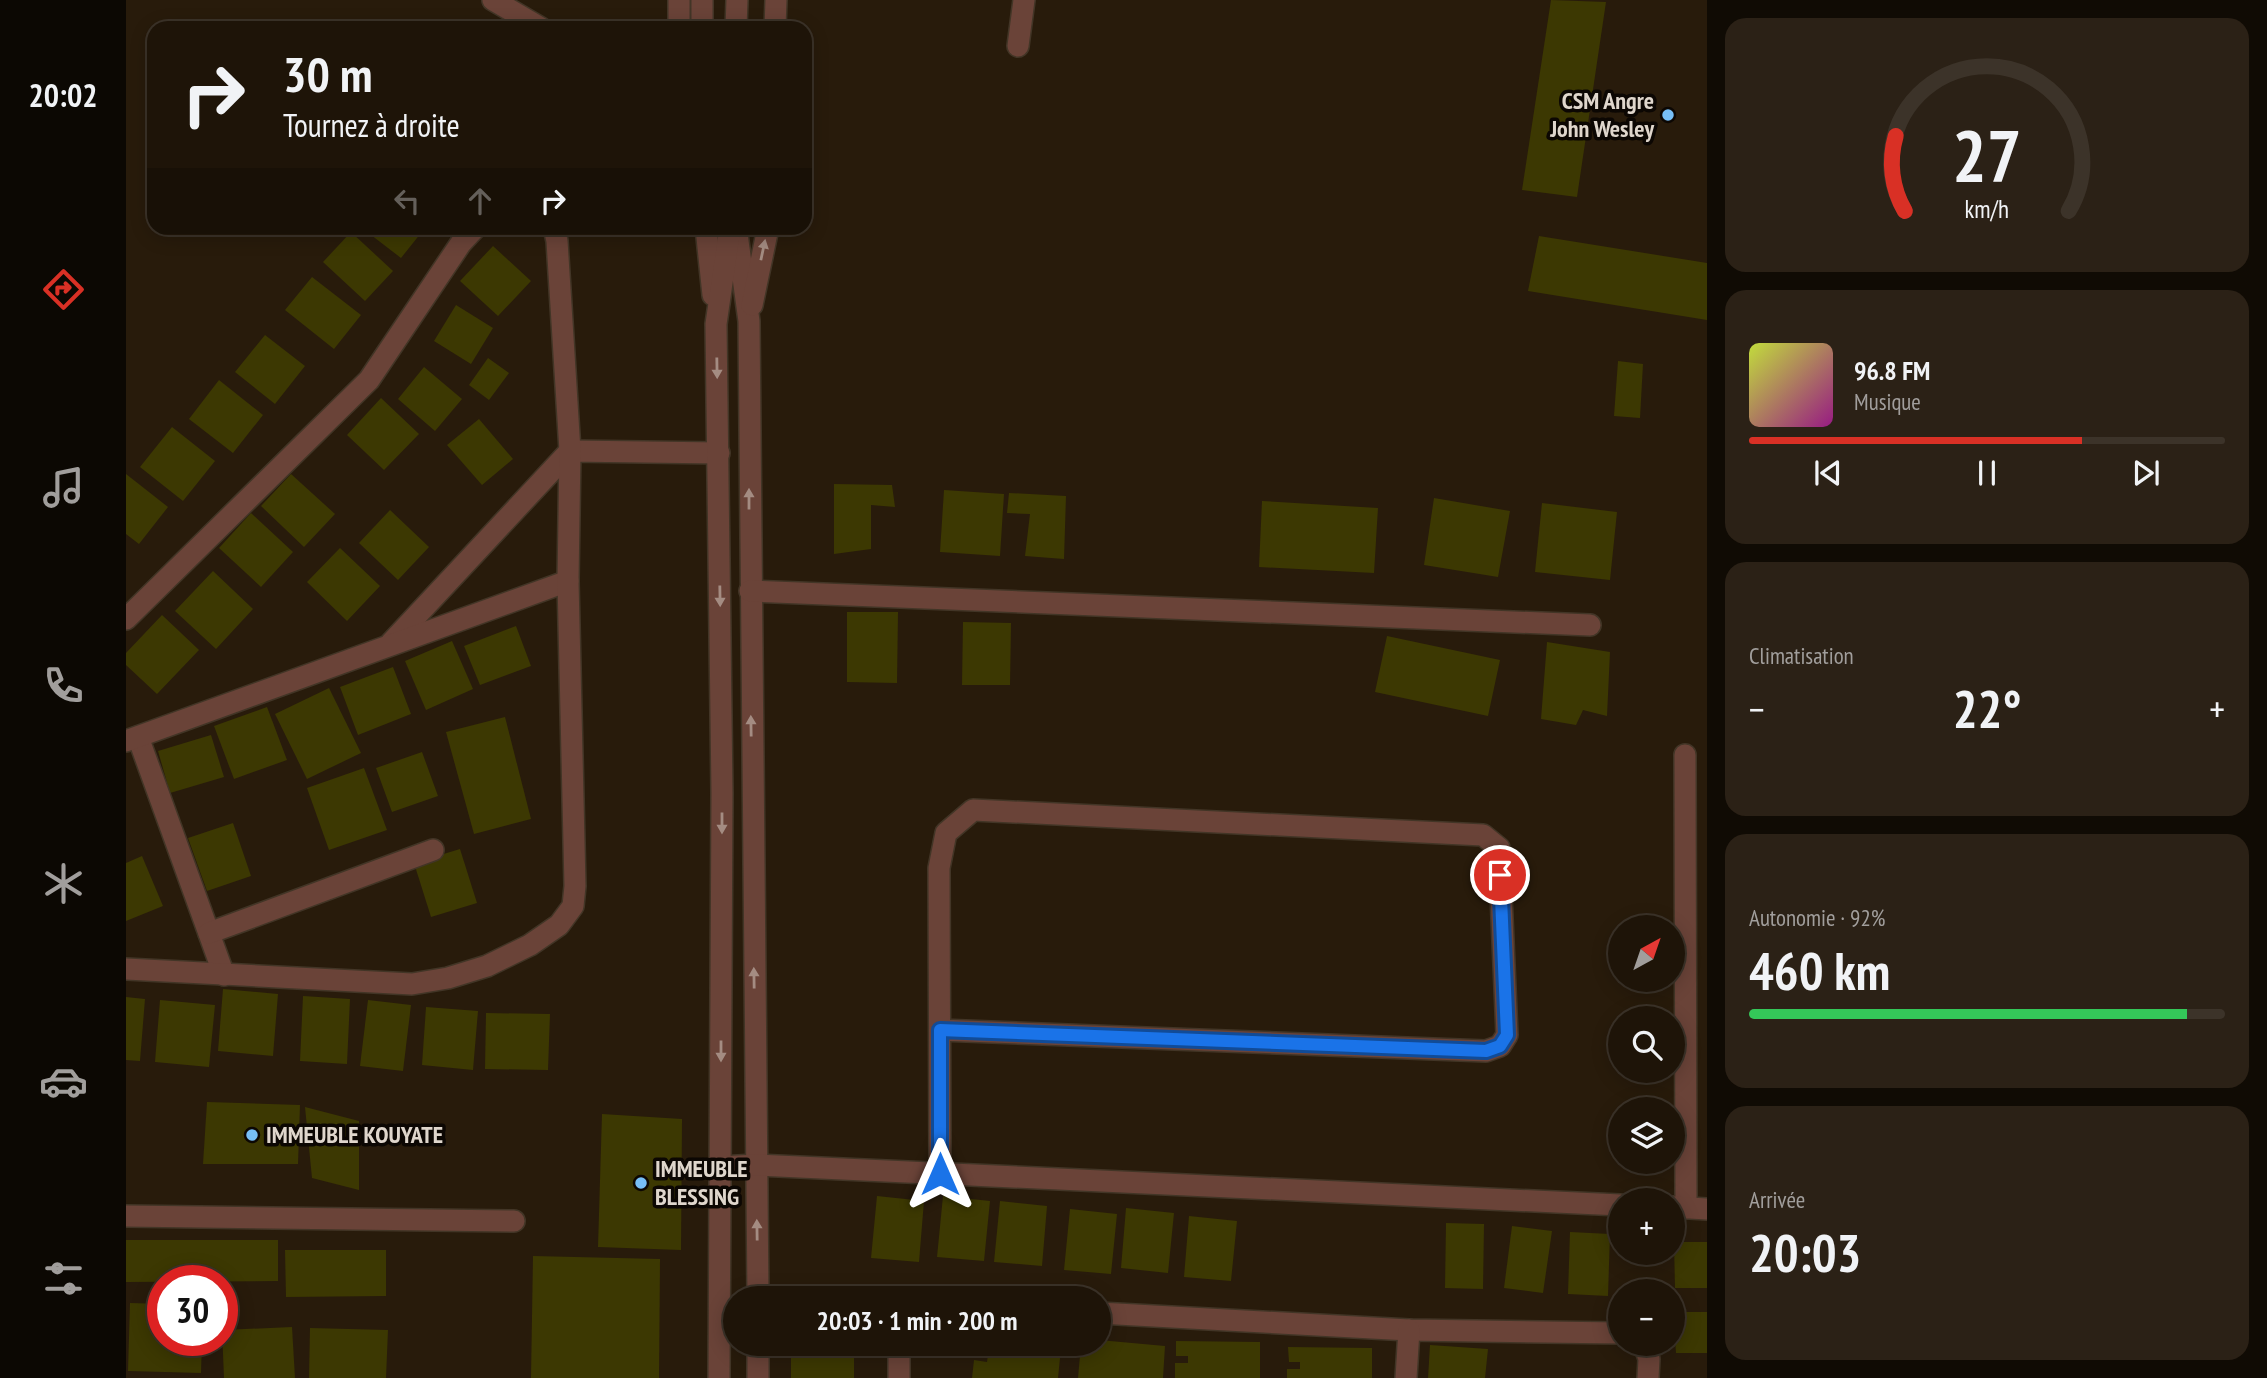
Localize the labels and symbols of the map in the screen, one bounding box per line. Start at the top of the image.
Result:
place label: CSM Angre John Wesley [1549,85,1654,144]
marker: CSM Angre John Wesley [1660,107,1676,123]
one-way arrow [758,239,769,261]
one-way arrow [711,357,723,379]
one-way arrow [743,488,755,510]
one-way arrow [714,585,726,607]
one-way arrow [746,715,757,737]
one-way arrow [716,812,728,834]
pin [1470,845,1530,905]
north arrow [1608,915,1685,992]
one-way arrow [749,967,760,989]
one-way arrow [715,1040,727,1062]
place label: IMMEUBLE KOUYATE [266,1119,443,1150]
marker: IMMEUBLE KOUYATE [244,1127,260,1143]
position arrow [903,1137,977,1211]
place label: IMMEUBLE BLESSING [655,1153,748,1212]
marker: IMMEUBLE BLESSING [633,1175,649,1191]
one-way arrow [751,1219,763,1241]
speed limit sign: 30 [147,1265,238,1356]

